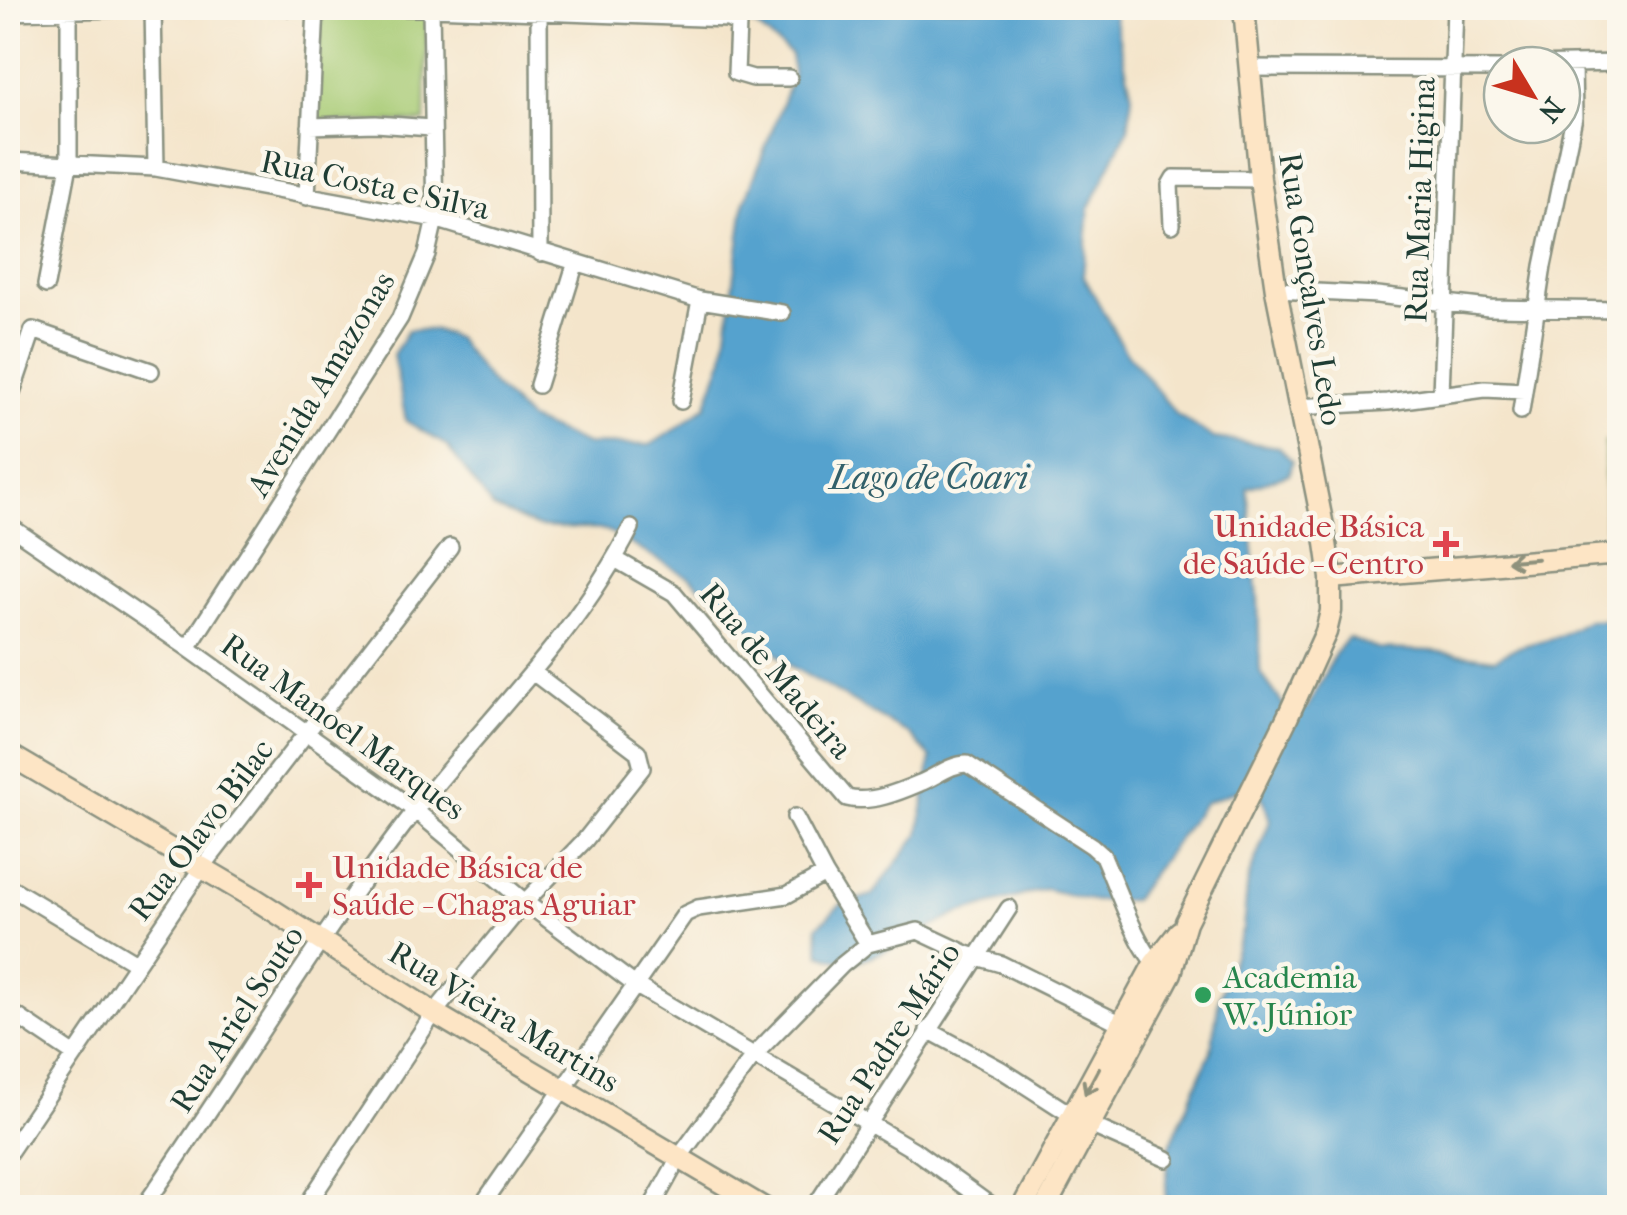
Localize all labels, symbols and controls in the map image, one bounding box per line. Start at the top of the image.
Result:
north arrow [1482,45,1582,145]
street label: Rua Maria Higina [1397,75,1443,324]
text: N [1531,92,1571,129]
street label: Rua Costa e Silva [257,143,494,228]
street label: Rua Gonçalves Ledo [1271,150,1351,428]
street label: Avenida Amazonas [238,265,403,505]
water label: Lago de Coari [827,457,1031,498]
place label: Unidade Básica de Saúde - Centro [1183,508,1425,582]
marker: Unidade Básica de Saúde - Centro [1433,531,1459,557]
one-way arrow [1507,551,1539,570]
street label: Rua de Madeira [692,576,861,767]
street label: Rua Manoel Marques [214,626,472,828]
street label: Rua Olavo Bilac [121,732,281,928]
place label: Unidade Básica de Saúde - Chagas Aguiar [332,849,636,923]
marker: Unidade Básica de Saúde - Chagas Aguiar [296,872,322,898]
street label: Rua Ariel Souto [163,919,311,1119]
street label: Rua Vieira Martins [382,934,626,1100]
street label: Rua Padre Mário [810,935,968,1151]
place label: Academia W. Júnior [1221,959,1358,1033]
marker: Academia W. Júnior [1192,984,1214,1006]
one-way arrow [1081,1065,1101,1095]

